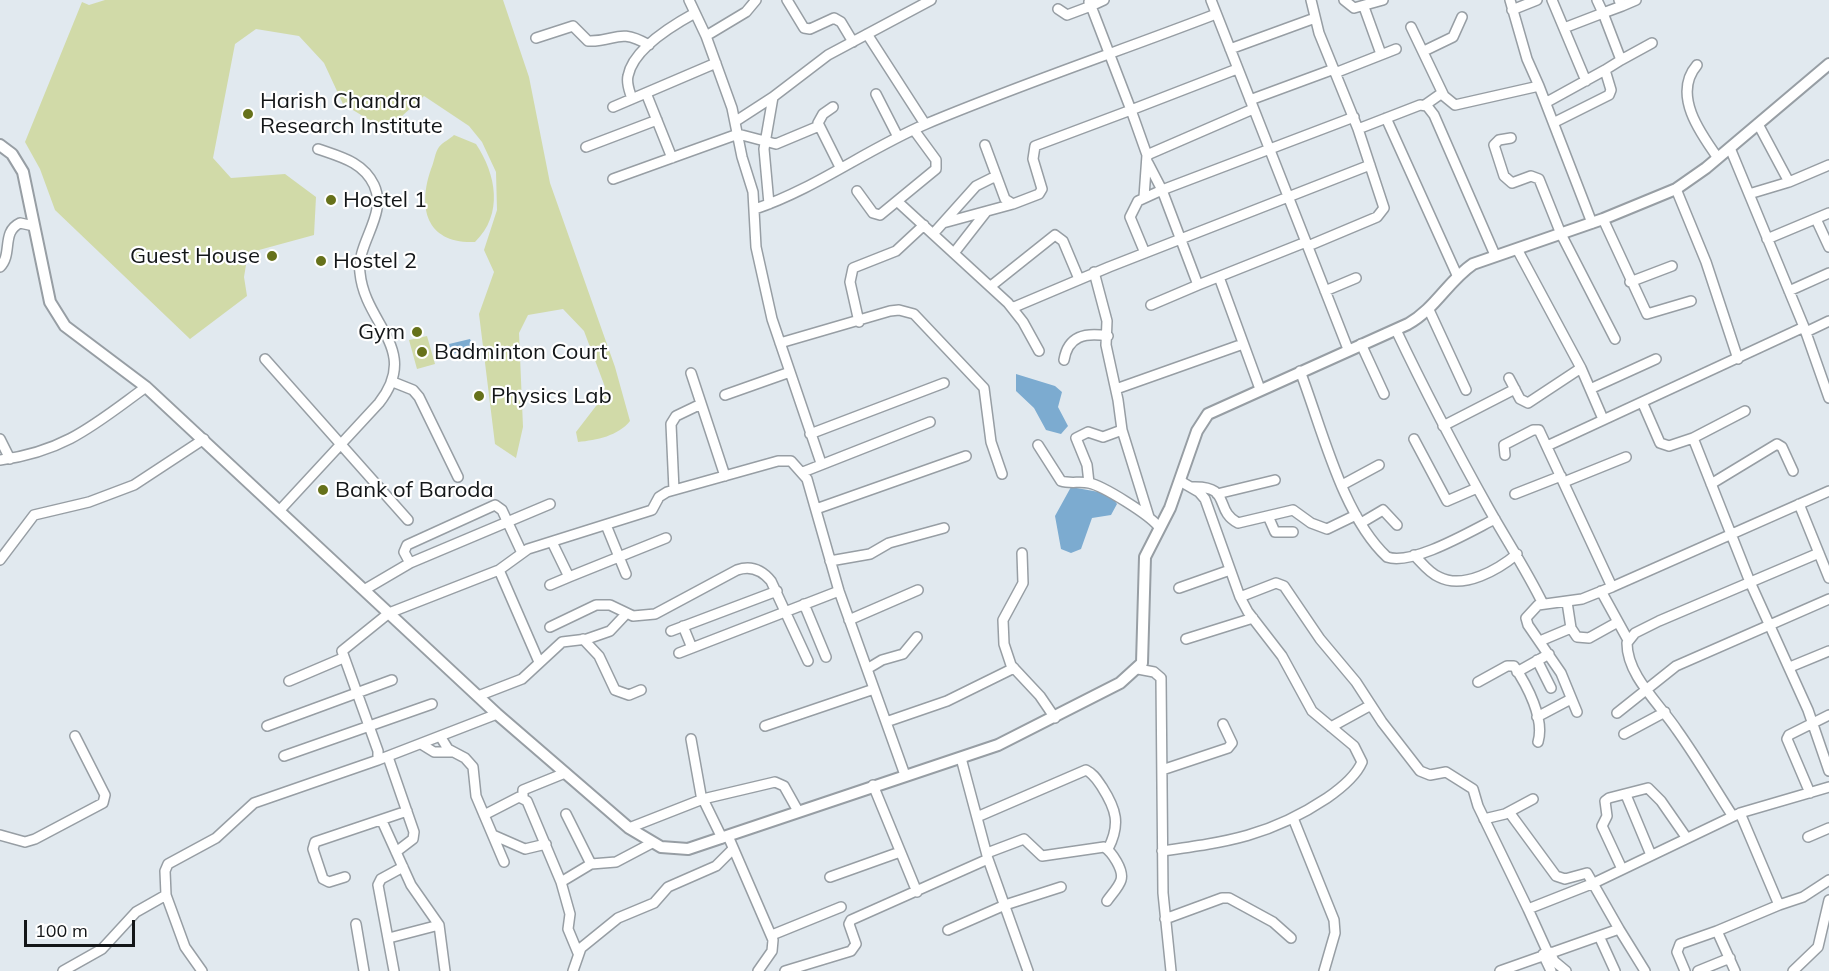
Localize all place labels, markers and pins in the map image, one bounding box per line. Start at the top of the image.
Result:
place label: Harish Chandra Research Institute [260,88,443,140]
marker: Harish Chandra Research Institute [241,107,255,121]
place label: Hostel 1 [343,187,427,213]
marker: Hostel 1 [324,193,338,207]
place label: Guest House [130,243,260,269]
place label: Hostel 2 [333,248,417,274]
marker: Guest House [265,249,279,263]
marker: Hostel 2 [314,254,328,268]
place label: Gym [358,319,405,345]
marker: Gym [410,325,424,339]
place label: Badminton Court [434,339,607,365]
marker: Badminton Court [415,345,429,359]
place label: Physics Lab [491,383,612,409]
marker: Physics Lab [472,389,486,403]
place label: Bank of Baroda [335,477,494,503]
marker: Bank of Baroda [316,483,330,497]

